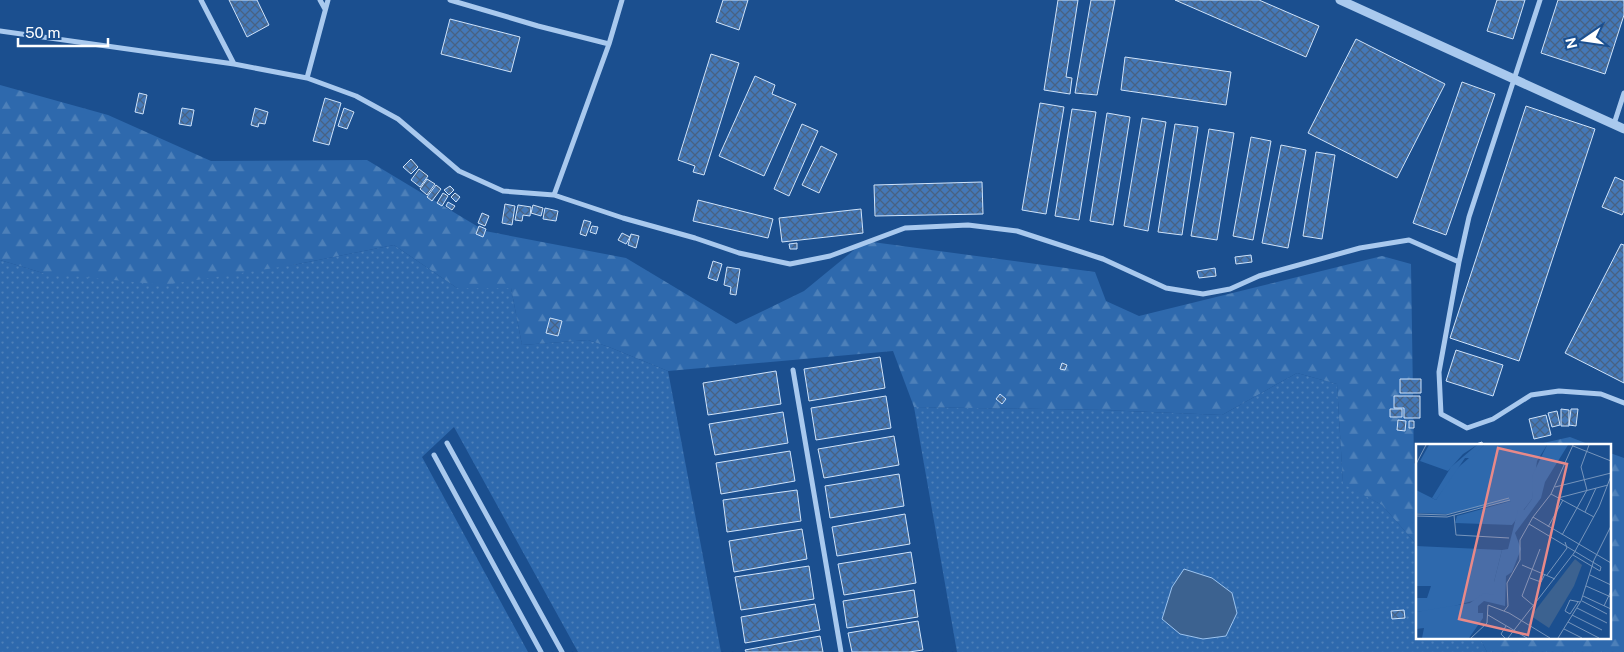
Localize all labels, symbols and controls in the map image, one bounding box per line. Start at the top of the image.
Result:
scale bar [18,15,108,47]
north arrow [1559,15,1609,65]
text: 50 m [25,24,60,41]
text: N [1562,36,1580,50]
inset map [1416,444,1612,640]

